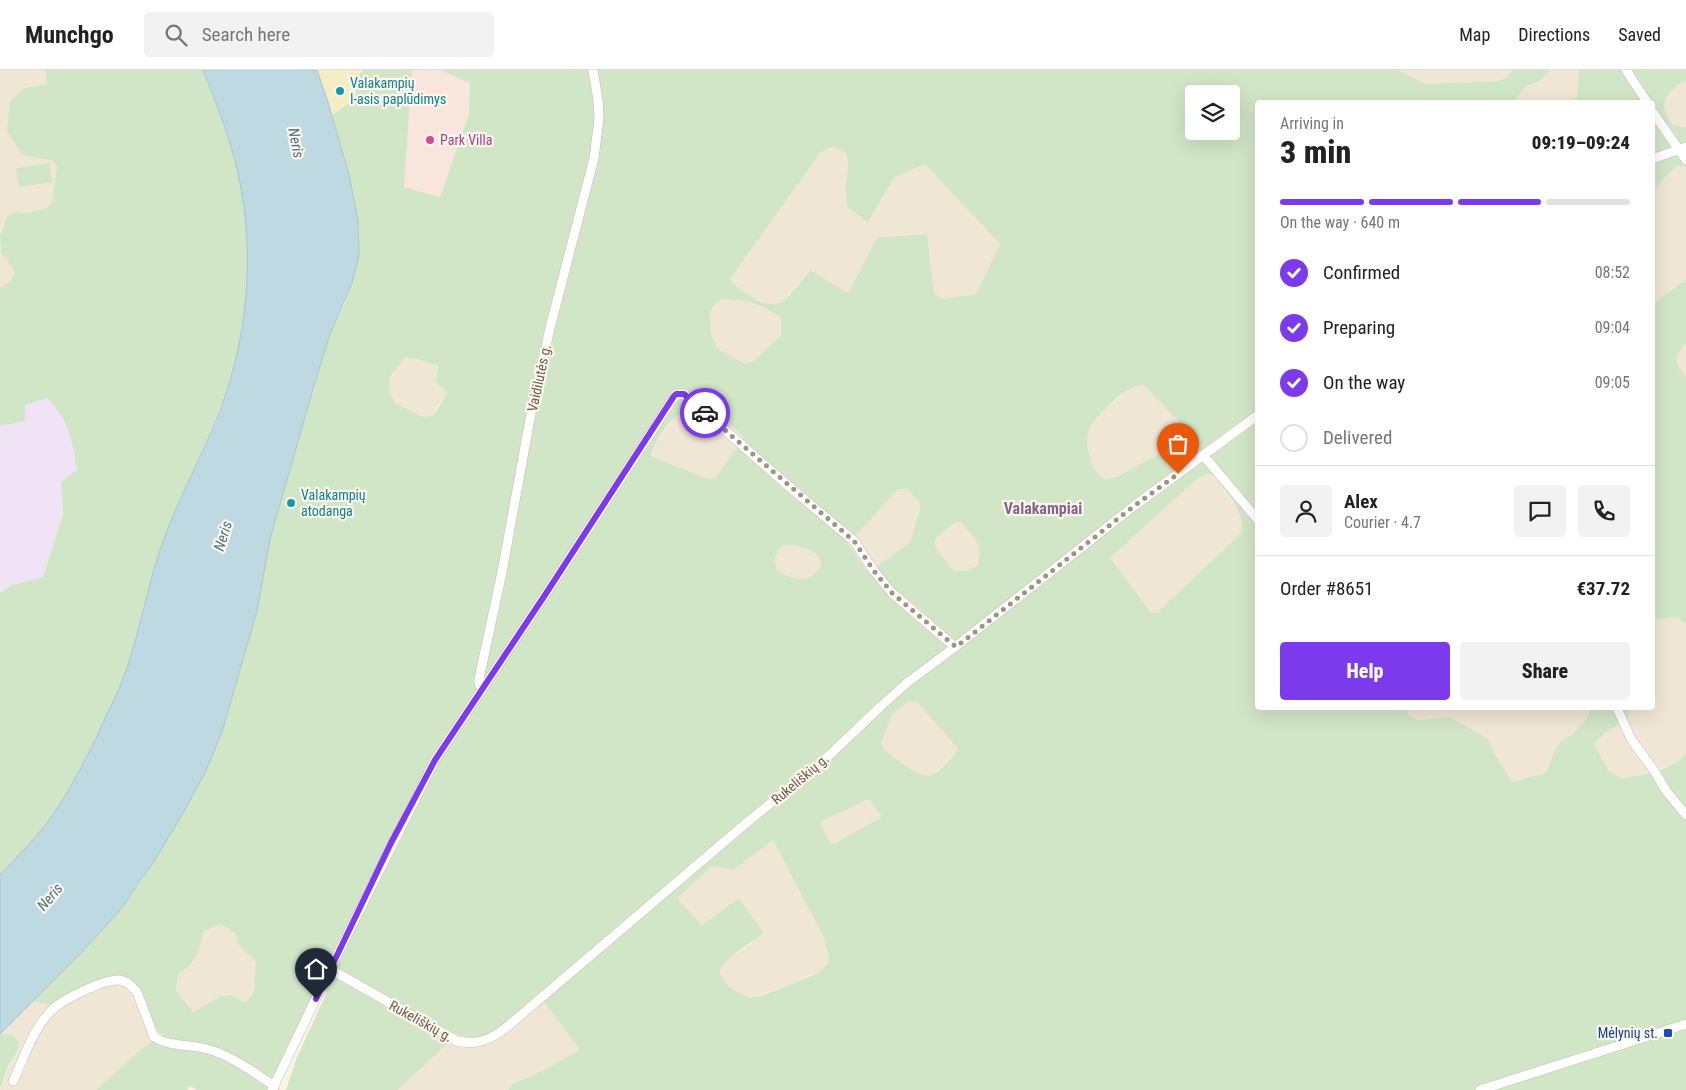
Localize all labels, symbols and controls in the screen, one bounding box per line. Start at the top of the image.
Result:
search box [144,12,494,57]
text: Munchgo [25,21,114,49]
icon: search [162,21,190,49]
text: Search here [202,23,290,46]
text: Map [1459,24,1490,45]
text: Directions [1518,24,1590,45]
text: Saved [1618,24,1661,45]
place label: Valakampių I-asis paplūdimys [350,75,446,107]
marker: Valakampių I-asis paplūdimys [334,85,346,97]
map controls [1185,85,1240,140]
button: layers [1185,85,1240,140]
text: Arriving in [1280,114,1344,133]
water label: Neris [284,126,308,160]
text: 09:19–09:24 [1532,131,1630,154]
place label: Park Villa [440,132,492,148]
text: 3 min [1280,133,1351,171]
marker: Park Villa [424,134,436,146]
text: On the way · 640 m [1280,213,1400,232]
icon: check [1280,259,1308,287]
text: Confirmed [1323,261,1400,284]
text: 08:52 [1595,263,1630,282]
icon: check [1280,314,1308,342]
text: Preparing [1323,316,1395,339]
text: 09:04 [1595,318,1630,337]
street label: Vaidilutės g. [524,343,554,413]
icon: check [1280,369,1308,397]
text: On the way [1323,371,1405,394]
text: 09:05 [1595,373,1630,392]
courier [680,388,730,438]
icon: car [691,399,719,427]
pin [1157,423,1199,474]
text: Delivered [1323,426,1392,449]
icon: bag [1164,430,1192,458]
button: person [1280,485,1332,537]
button: chat [1514,485,1566,537]
button: phone [1578,485,1630,537]
place label: Valakampių atodanga [301,487,366,519]
text: Alex [1344,490,1378,513]
marker: Valakampių atodanga [285,497,297,509]
district label: Valakampiai [1004,499,1082,518]
text: Courier · 4.7 [1344,513,1421,532]
water label: Neris [210,519,236,553]
text: Order #8651 [1280,577,1373,600]
text: €37.72 [1576,577,1630,600]
button: Help [1280,642,1450,700]
button: Share [1460,642,1630,700]
street label: Rukeliškių g. [768,750,832,808]
water label: Neris [33,879,67,914]
pin [295,948,337,999]
icon: home [302,955,330,983]
street label: Rukeliškių g. [387,997,455,1045]
place label: Mėlynių st. [1598,1025,1658,1041]
marker: Mėlynių st. [1662,1027,1674,1039]

